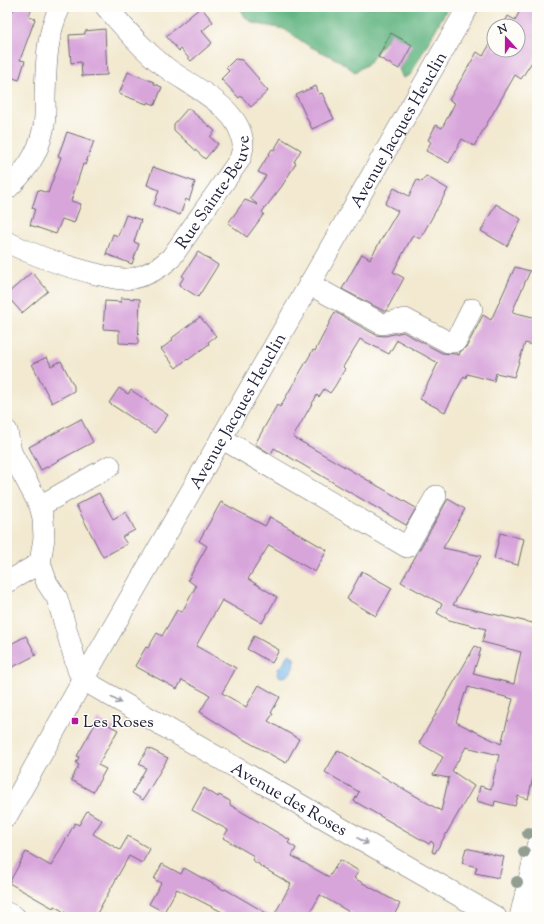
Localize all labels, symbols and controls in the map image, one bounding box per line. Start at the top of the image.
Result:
north arrow [486,18,526,58]
text: N [495,20,510,39]
street label: Avenue Jacques Heuclin [345,48,454,213]
street label: Rue Sainte-Beuve [171,134,257,254]
street label: Avenue Jacques Heuclin [185,329,293,494]
one-way arrow [110,696,122,704]
place label: Les Roses [83,711,154,735]
marker: Les Roses [70,716,80,726]
street label: Avenue des Roses [226,757,351,843]
one-way arrow [357,837,369,845]

